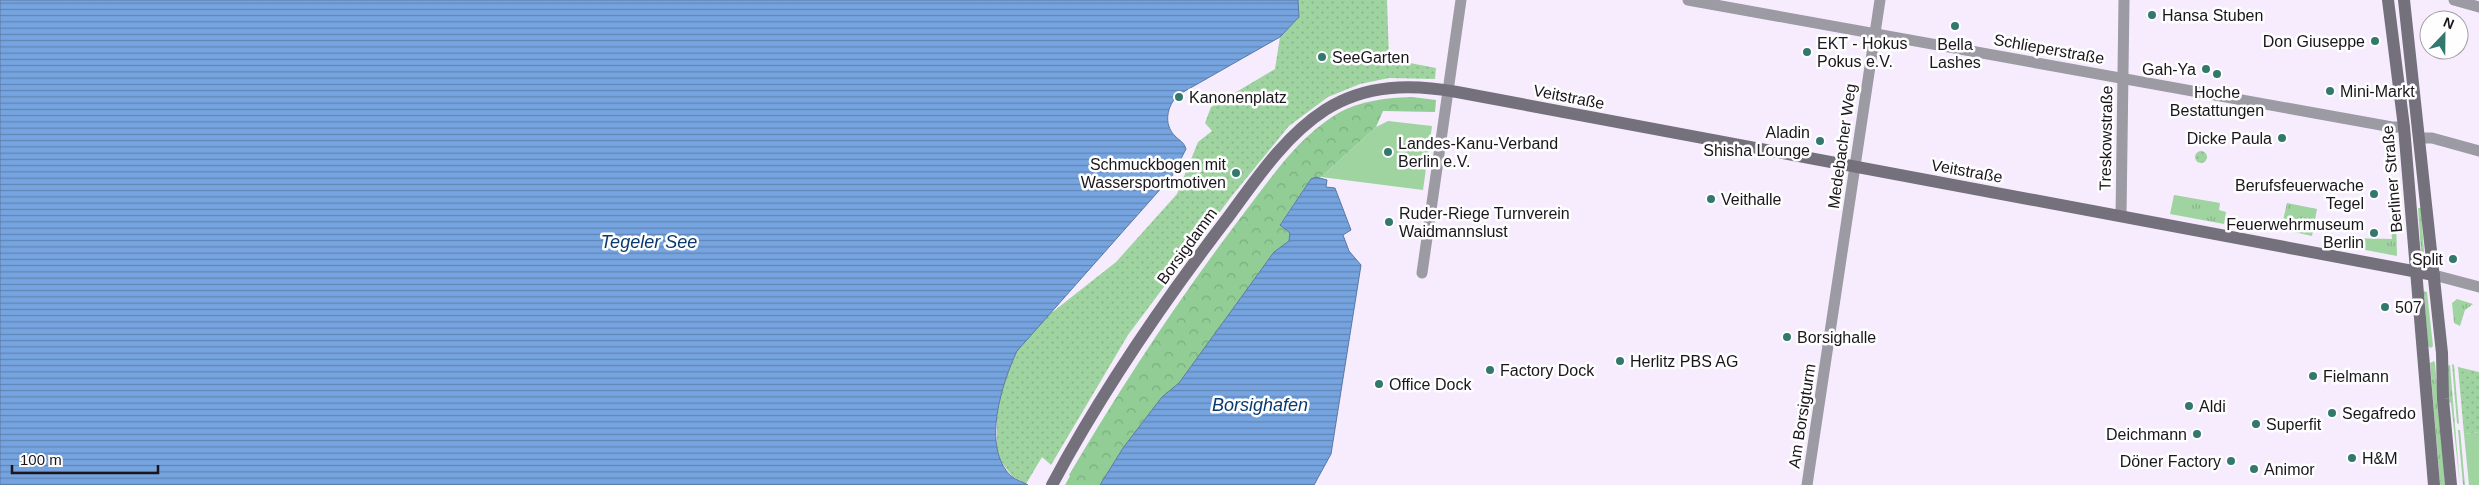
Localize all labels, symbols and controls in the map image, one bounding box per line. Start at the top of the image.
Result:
place label: Hansa Stuben [2162,7,2263,24]
marker: Hansa Stuben [2146,9,2158,21]
north arrow [2419,10,2469,60]
text: N [2441,14,2457,32]
marker: Bella Lashes [1949,20,1961,32]
street label: Schlieperstraße [1992,31,2106,67]
place label: Don Giuseppe [2263,33,2365,50]
place label: EKT - Hokus Pokus e.V. [1817,35,1907,70]
marker: Don Giuseppe [2369,35,2381,47]
place label: Bella Lashes [1929,36,1981,71]
marker: EKT - Hokus Pokus e.V. [1801,46,1813,58]
place label: SeeGarten [1332,49,1409,66]
marker: SeeGarten [1316,51,1328,63]
place label: Gah-Ya [2142,61,2196,78]
marker: Gah-Ya [2200,63,2212,75]
marker: Hoche Bestattungen [2211,68,2223,80]
street label: Veitstraße [1532,82,1606,112]
street label: Medebacher Weg [1825,82,1859,210]
place label: Mini-Markt [2340,83,2415,100]
place label: Hoche Bestattungen [2170,84,2264,119]
street label: Treskowstraße [2097,85,2115,191]
marker: Mini-Markt [2324,85,2336,97]
place label: Kanonenplatz [1189,89,1287,106]
marker: Kanonenplatz [1173,91,1185,103]
place label: Aladin Shisha Lounge [1703,124,1810,159]
street label: Berliner Straße [2379,125,2405,233]
place label: Dicke Paula [2187,130,2272,147]
marker: Dicke Paula [2276,132,2288,144]
place label: Landes-Kanu-Verband Berlin e.V. [1398,135,1558,170]
marker: Aladin Shisha Lounge [1814,135,1826,147]
marker: Landes-Kanu-Verband Berlin e.V. [1382,146,1394,158]
place label: Schmuckbogen mit Wassersportmotiven [1081,156,1227,191]
street label: Veitstraße [1930,156,2004,186]
marker: Schmuckbogen mit Wassersportmotiven [1230,167,1242,179]
place label: Berufsfeuerwache Tegel [2235,177,2364,212]
marker: Berufsfeuerwache Tegel [2368,188,2380,200]
place label: Veithalle [1721,191,1782,208]
marker: Veithalle [1705,193,1717,205]
street label: Borsigdamm [1154,205,1220,287]
place label: Ruder-Riege Turnverein Waidmannslust [1399,205,1570,240]
marker: Ruder-Riege Turnverein Waidmannslust [1383,216,1395,228]
place label: Feuerwehrmuseum Berlin [2226,216,2364,251]
marker: Feuerwehrmuseum Berlin [2368,227,2380,239]
water label: Tegeler See [601,232,697,252]
place label: Split [2412,251,2444,268]
marker: Split [2447,253,2459,265]
place label: 507 [2395,299,2422,316]
marker: 507 [2379,301,2391,313]
place label: Borsighalle [1797,329,1876,346]
marker: Borsighalle [1781,331,1793,343]
place label: Herlitz PBS AG [1630,353,1738,370]
marker: Herlitz PBS AG [1614,355,1626,367]
place label: Factory Dock [1500,362,1595,379]
street label: Am Borsigturm [1785,362,1819,470]
marker: Factory Dock [1484,364,1496,376]
place label: Fielmann [2323,368,2389,385]
marker: Fielmann [2307,370,2319,382]
place label: Office Dock [1389,376,1472,393]
marker: Office Dock [1373,378,1385,390]
water label: Borsighafen [1212,395,1308,415]
place label: Aldi [2199,398,2226,415]
marker: Aldi [2183,400,2195,412]
place label: Segafredo [2342,405,2416,422]
marker: Segafredo [2326,407,2338,419]
place label: Superfit [2266,416,2322,433]
marker: Superfit [2250,418,2262,430]
place label: Deichmann [2106,426,2187,443]
marker: Deichmann [2191,428,2203,440]
scale bar [12,442,159,474]
place label: H&M [2362,450,2398,467]
text: 100 m [20,451,62,468]
marker: H&M [2346,452,2358,464]
place label: Döner Factory [2120,453,2221,470]
marker: Döner Factory [2225,455,2237,467]
place label: Animor [2264,461,2315,478]
marker: Animor [2248,463,2260,475]

